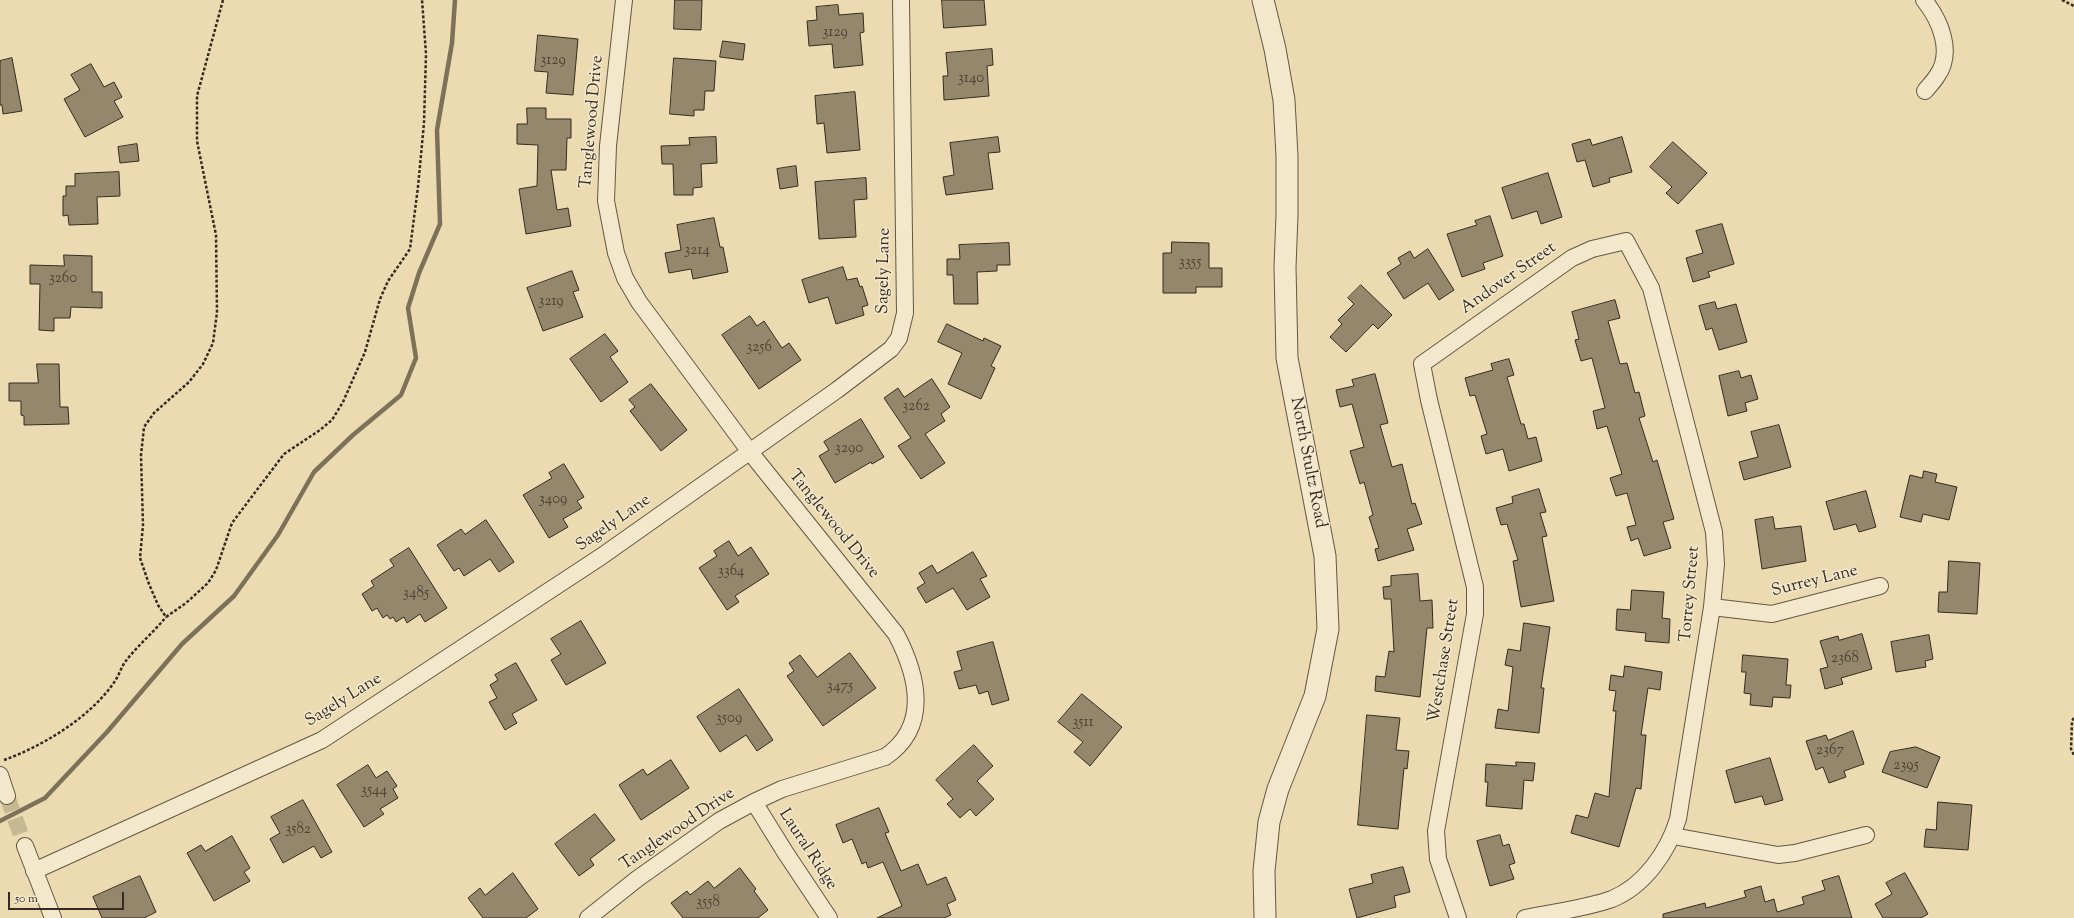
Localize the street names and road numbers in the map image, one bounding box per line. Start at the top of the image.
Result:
street label: Tanglewood Drive [577,55,609,189]
street label: Sagely Lane [874,228,896,314]
street label: Andover Street [1457,238,1561,320]
street label: North Stultz Road [1284,396,1330,530]
street label: Tanglewood Drive [783,467,883,583]
street label: Sagely Lane [573,491,655,557]
street label: Torrey Street [1677,545,1705,643]
street label: Surrey Lane [1770,561,1860,603]
street label: Westchase Street [1425,598,1465,724]
street label: Sagely Lane [302,669,386,733]
street label: Tanglewood Drive [617,784,739,876]
street label: Laural Ridge [773,806,841,894]

